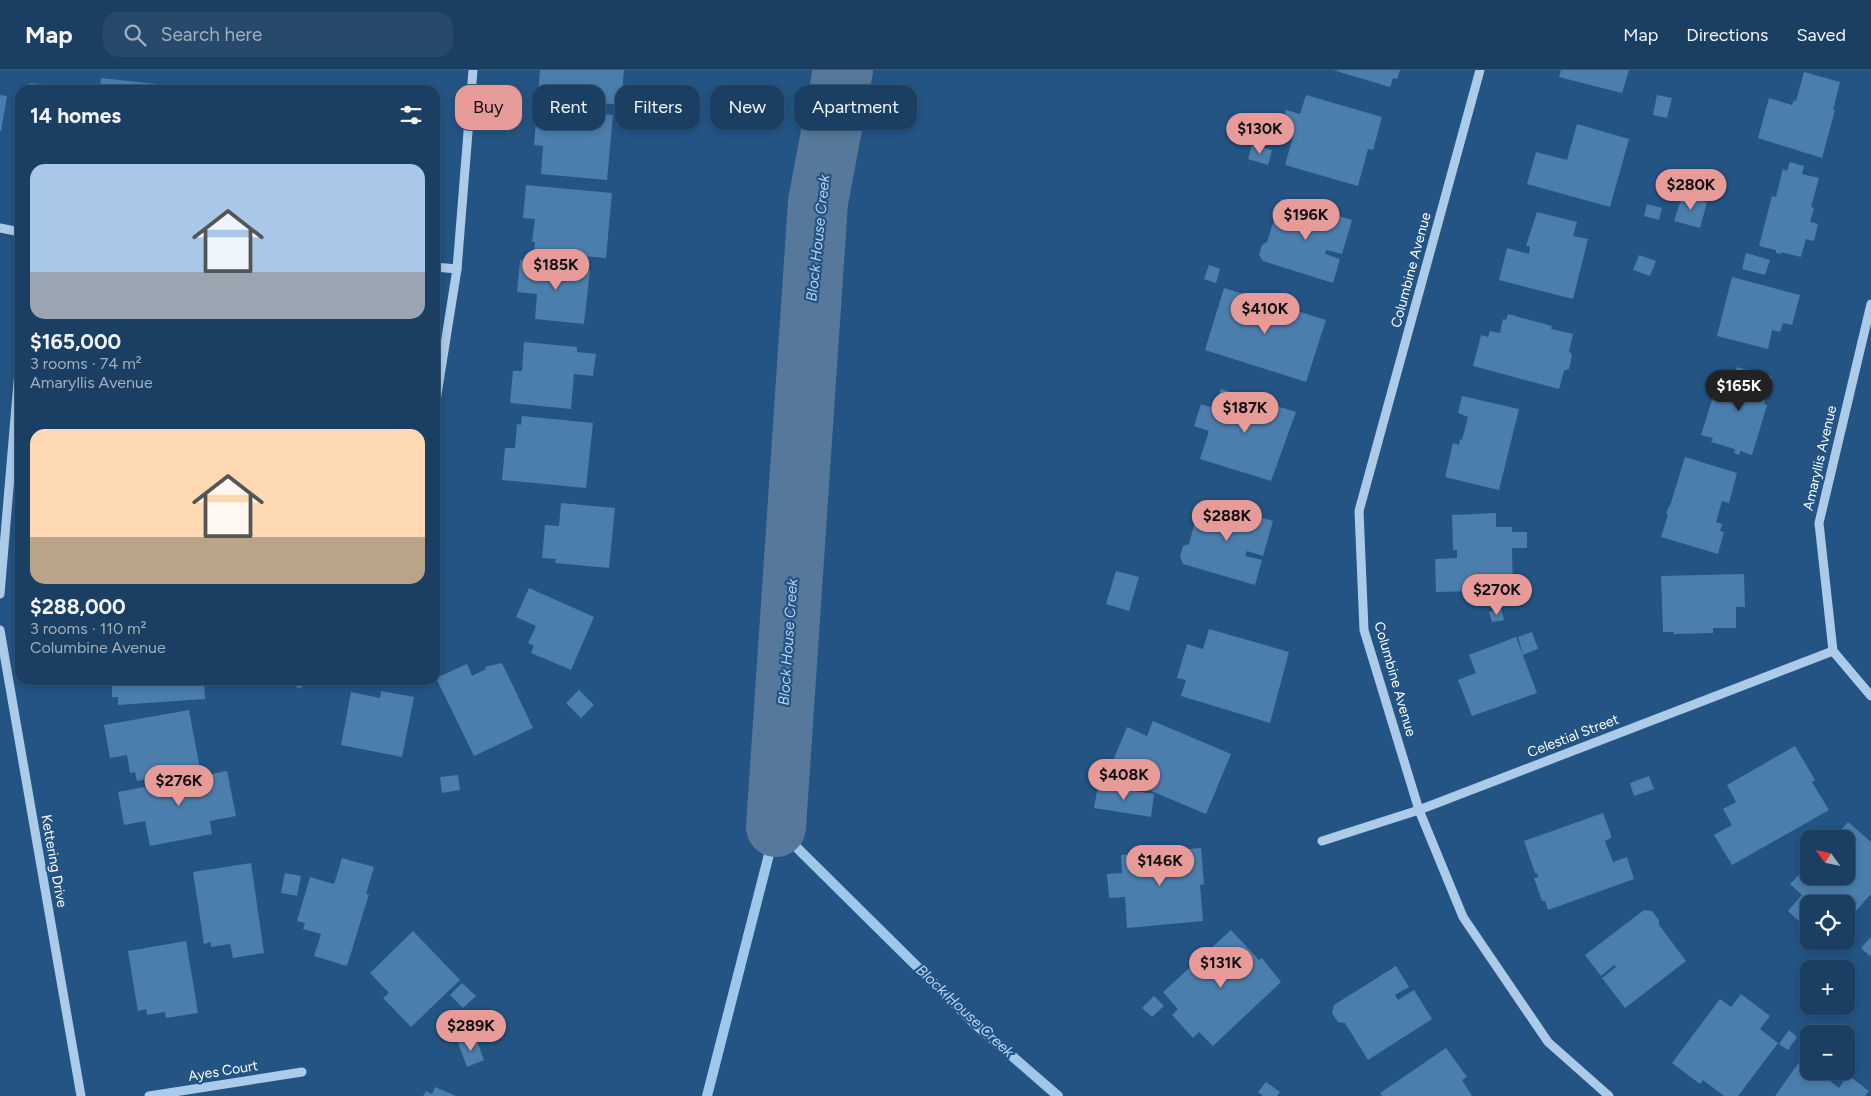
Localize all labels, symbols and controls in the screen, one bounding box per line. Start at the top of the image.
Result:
search box [103,12,453,57]
text: Map [25,20,73,49]
icon: search [121,21,149,49]
text: Search here [161,23,262,46]
text: Map [1623,24,1658,46]
text: Directions [1686,24,1768,46]
text: Saved [1796,24,1846,46]
chip: Buy [455,85,522,130]
chip: Rent [532,85,605,130]
chip: Filters [615,85,700,130]
chip: New [710,85,784,130]
chip: Apartment [794,85,917,130]
icon: filters [397,101,425,129]
text: 14 homes [30,103,121,128]
pin: $130K [1225,112,1295,155]
text: $130K [1237,119,1283,138]
pin: $280K [1656,168,1726,211]
water label: Block House Creek [802,173,834,302]
text: $280K [1667,175,1715,194]
icon: home [183,196,273,286]
pin: $196K [1271,198,1341,241]
text: $196K [1284,205,1328,224]
street label: Columbine Avenue [1387,210,1435,330]
pin: $185K [521,248,591,291]
text: $185K [533,255,579,274]
pin: $410K [1230,292,1300,335]
text: $410K [1242,299,1288,318]
text: $165,000 [30,329,121,354]
text: 3 rooms · 74 m² [30,354,142,373]
pin: $165K [1704,370,1774,412]
text: Amaryllis Avenue [30,373,153,392]
text: $165K [1717,376,1761,395]
pin: $187K [1210,392,1280,434]
text: $187K [1223,398,1267,417]
street label: Amaryllis Avenue [1800,403,1840,512]
icon: home [183,461,273,551]
pin: $288K [1192,500,1262,542]
text: $288K [1203,506,1251,525]
pin: $270K [1462,574,1532,616]
water label: Block House Creek [775,577,801,706]
text: $270K [1473,580,1521,599]
text: $288,000 [30,594,126,619]
text: 3 rooms · 110 m² [30,619,146,638]
street label: Columbine Avenue [1370,620,1420,739]
text: Columbine Avenue [30,638,166,657]
street label: Celestial Street [1525,711,1621,761]
pin: $408K [1089,758,1159,801]
pin: $276K [144,764,214,807]
text: $408K [1099,765,1149,784]
text: $276K [156,771,202,790]
street label: Kettering Drive [37,813,71,909]
north arrow [1800,830,1855,885]
map controls [1800,830,1855,1080]
pin: $146K [1125,844,1195,887]
text: $146K [1137,851,1183,870]
button: locate [1800,895,1855,950]
pin: $131K [1186,946,1256,989]
text: $131K [1200,953,1242,972]
button: + [1800,960,1855,1015]
water label: Block House Creek [912,961,1018,1061]
pin: $289K [436,1010,506,1052]
text: $289K [447,1016,495,1035]
button: − [1800,1025,1855,1080]
street label: Ayes Court [187,1057,259,1085]

